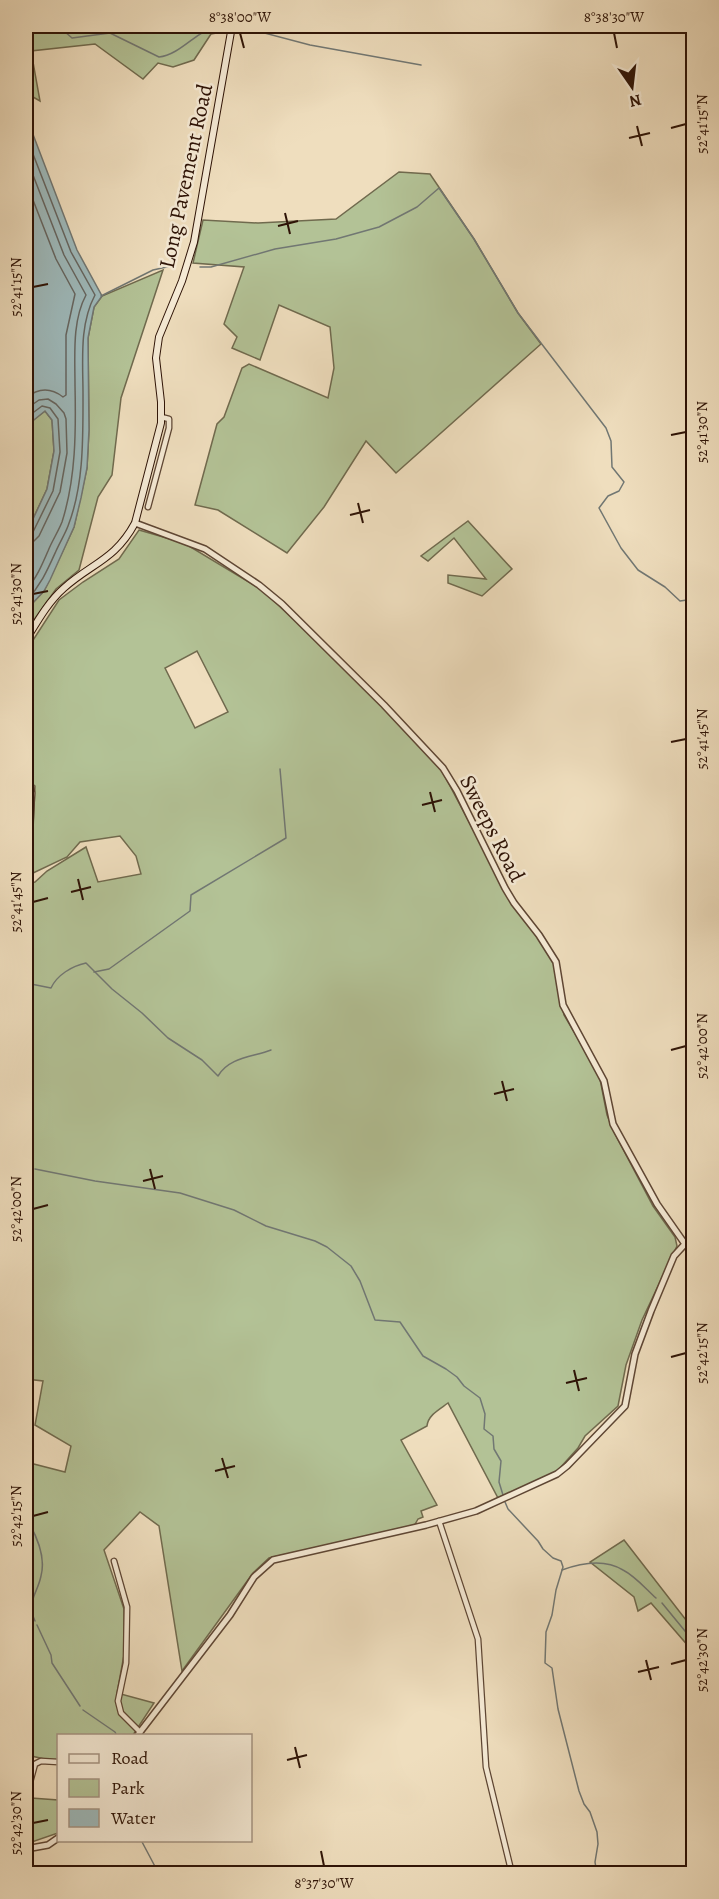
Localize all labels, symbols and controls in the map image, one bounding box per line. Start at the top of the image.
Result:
text: 8°38'00"W [209,7,271,27]
text: 8°38'30"W [584,7,644,27]
north arrow [602,57,662,117]
street label: Long Pavement Road [152,81,220,271]
text: N [627,89,644,113]
text: 52°41'15"N [692,94,712,154]
text: 52°41'15"N [6,257,26,317]
text: 52°41'30"N [692,401,712,463]
text: 52°41'30"N [6,563,26,625]
text: 52°41'45"N [692,708,712,770]
street label: Sweeps Road [452,770,532,887]
text: 52°41'45"N [6,871,26,933]
text: 52°42'00"N [692,1013,712,1079]
text: 52°42'00"N [6,1176,26,1242]
text: 52°42'15"N [692,1322,712,1384]
text: 52°42'15"N [6,1485,26,1547]
text: 52°42'30"N [692,1628,712,1692]
legend [57,1734,252,1842]
text: Road [111,1746,149,1770]
text: Park [111,1776,145,1800]
text: 52°42'30"N [6,1791,26,1855]
text: Water [110,1806,156,1830]
text: 8°37'30"W [294,1873,354,1893]

